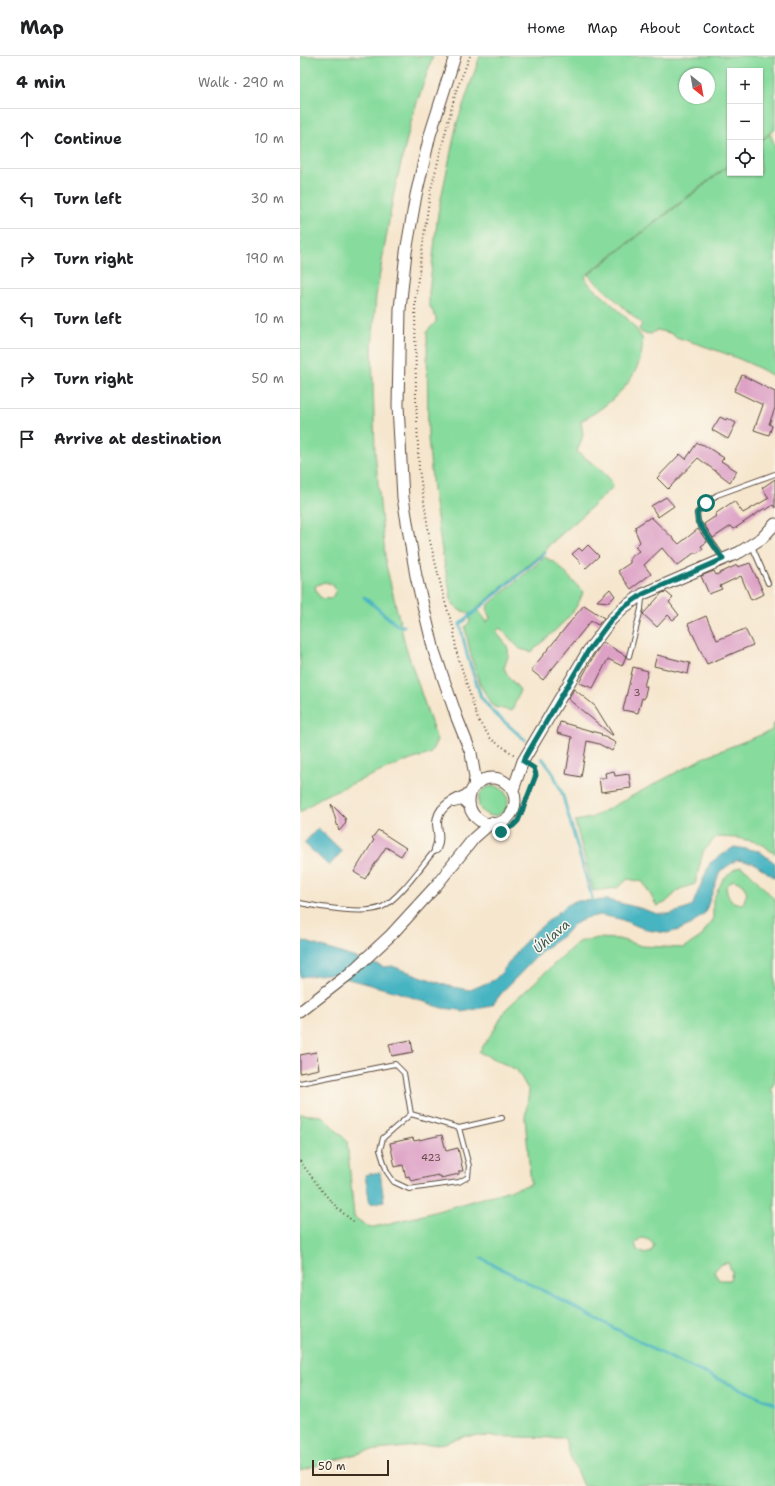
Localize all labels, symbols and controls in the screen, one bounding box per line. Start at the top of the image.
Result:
text: Map [20,15,64,40]
text: Home [527,19,566,37]
text: Map [588,19,618,37]
text: About [640,19,681,37]
text: Contact [703,19,755,37]
north arrow [679,68,715,104]
map controls [727,68,763,176]
button: + [727,68,763,104]
text: 4 min [16,71,66,93]
text: Walk · 290 m [198,74,284,91]
button: − [727,104,763,140]
icon: ahead [16,128,38,150]
text: Continue [54,129,122,149]
text: 10 m [254,130,284,147]
button: locate [727,140,763,176]
icon: left [16,188,38,210]
text: Turn left [54,189,122,209]
text: 30 m [250,190,284,207]
icon: right [16,248,38,270]
text: Turn right [54,249,134,269]
text: 190 m [245,250,284,267]
icon: left [16,308,38,330]
text: Turn left [54,309,122,329]
text: 10 m [254,310,284,327]
icon: right [16,368,38,390]
text: Turn right [54,369,134,389]
text: 50 m [251,370,284,387]
icon: arrive [16,428,38,450]
text: Arrive at destination [54,429,222,449]
route start [697,494,715,512]
house number: 3 [634,686,641,699]
route end [492,823,510,841]
water label: Úhlava [529,915,573,957]
house number: 423 [421,1151,441,1164]
scale bar [312,1458,389,1477]
text: 50 m [318,1459,346,1474]

